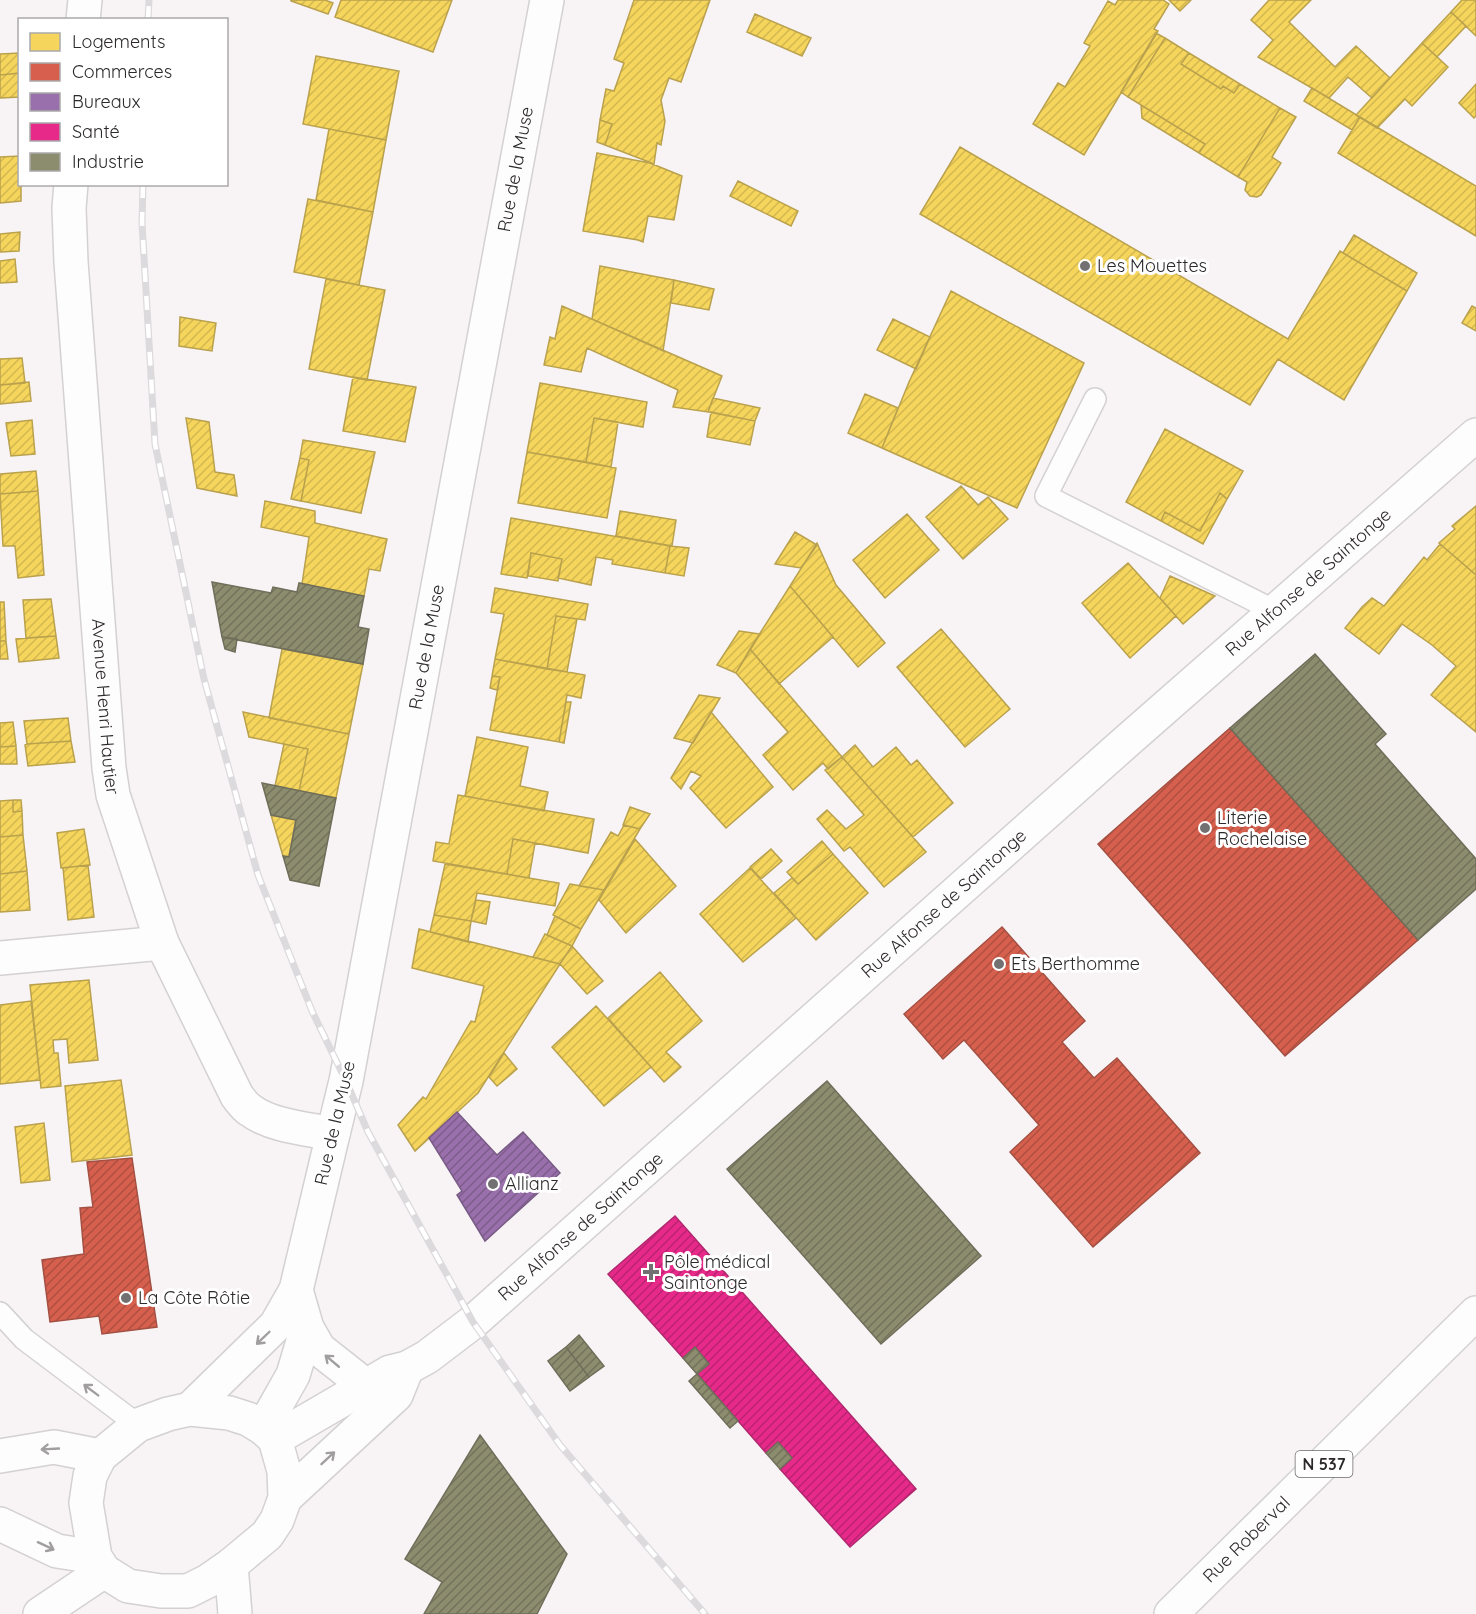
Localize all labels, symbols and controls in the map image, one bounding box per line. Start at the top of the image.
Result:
legend [18,18,228,186]
text: Logements [72,30,165,53]
text: Commerces [72,60,172,83]
text: Bureaux [72,90,141,113]
street label: Rue de la Muse [492,105,538,234]
text: Santé [72,120,120,143]
text: Industrie [72,150,144,173]
place label: Les Mouettes [1097,254,1207,277]
marker: Les Mouettes [1078,259,1092,273]
street label: Rue Alfonse de Saintonge [1220,503,1396,661]
street label: Rue de la Muse [403,582,449,711]
street label: Avenue Henri Hautier [87,618,125,796]
place label: Literie Rochelaise [1217,806,1307,850]
marker: Literie Rochelaise [1198,821,1212,835]
street label: Rue Alfonse de Saintonge [856,824,1031,983]
place label: Ets Berthomme [1011,952,1140,975]
marker: Ets Berthomme [992,957,1006,971]
street label: Rue de la Muse [309,1058,360,1187]
street label: Rue Alfonse de Saintonge [493,1147,668,1306]
place label: Allianz [505,1172,559,1195]
marker: Allianz [486,1177,500,1191]
place label: Pôle médical Saintonge [664,1250,770,1294]
marker: Pôle médical Saintonge [642,1263,660,1281]
place label: La Côte Rôtie [138,1286,250,1309]
marker: La Côte Rôtie [119,1291,133,1305]
one-way arrow [255,1331,270,1345]
one-way arrow [324,1354,340,1367]
one-way arrow [83,1384,99,1397]
one-way arrow [41,1443,61,1454]
one-way arrow [320,1451,335,1465]
road number: N 537 [1296,1451,1352,1477]
street label: Rue Roberval [1198,1491,1295,1587]
one-way arrow [36,1540,54,1552]

